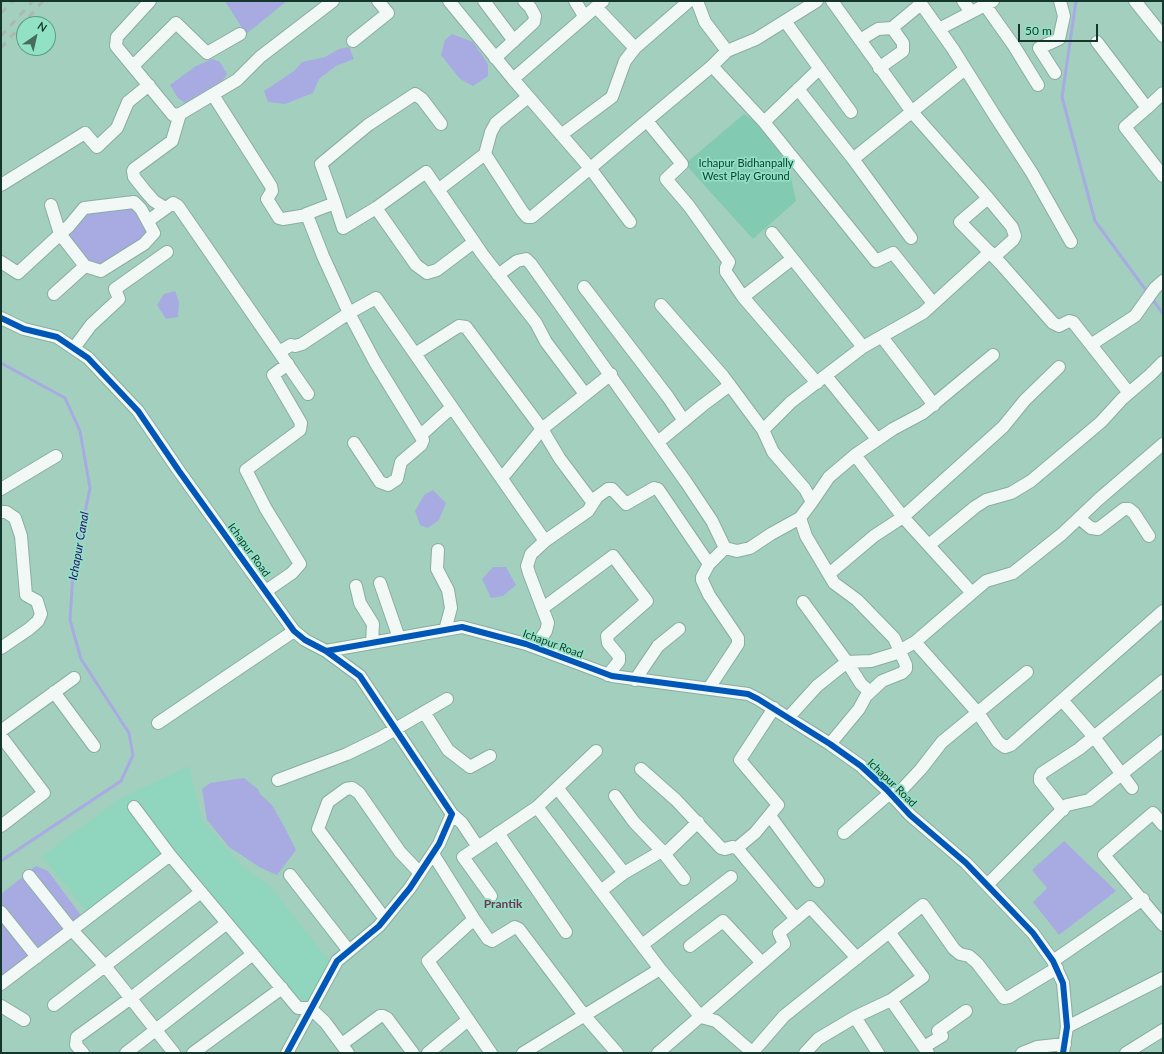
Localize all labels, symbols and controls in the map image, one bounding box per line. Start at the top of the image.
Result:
north arrow [16,16,56,56]
scale bar [1020,16,1100,42]
text: N [35,19,50,34]
text: 50 m [1025,23,1052,38]
park label: Ichapur Bidhanpally West Play Ground [699,156,793,182]
water label: Ichapur Canal [66,511,92,581]
street label: Ichapur Road [225,521,273,579]
street label: Ichapur Road [521,627,585,661]
street label: Ichapur Road [865,756,919,810]
district label: Prantik [484,897,522,911]

